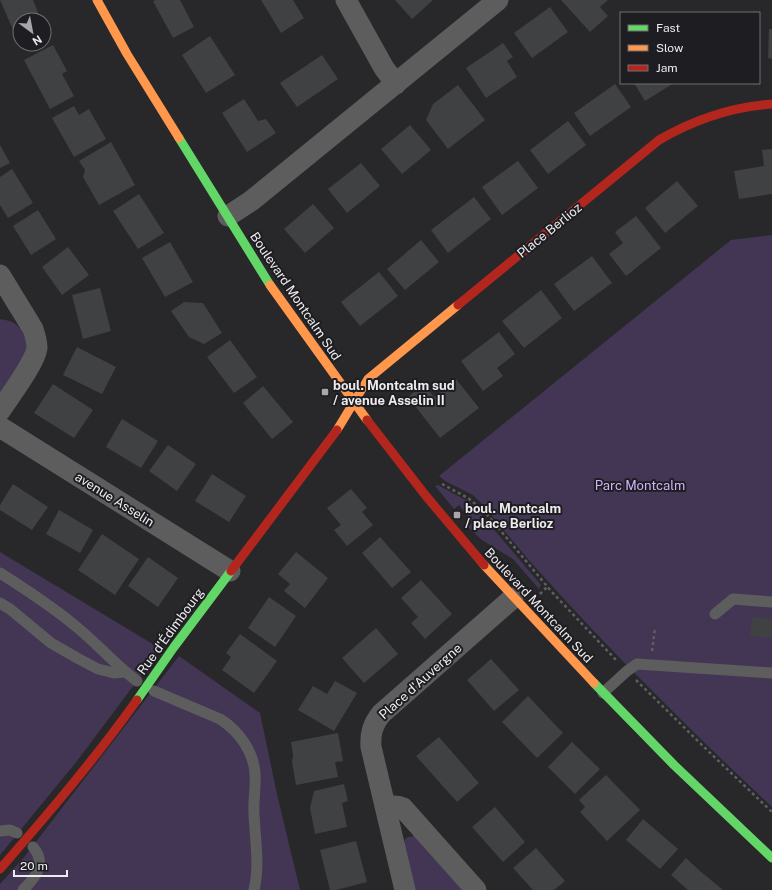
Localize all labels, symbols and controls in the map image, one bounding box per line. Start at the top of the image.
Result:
north arrow [12,12,52,52]
legend [620,12,760,84]
text: Fast [656,21,681,35]
text: N [30,33,44,48]
text: Slow [656,41,684,55]
text: Jam [656,61,678,75]
street label: Place Berlioz [514,200,585,261]
street label: Boulevard Montcalm Sud [247,229,344,363]
place label: boul. Montcalm sud / avenue Asselin II [333,378,455,408]
marker: boul. Montcalm sud / avenue Asselin II [320,387,330,397]
street label: avenue Asselin [72,469,157,530]
park label: Parc Montcalm [595,478,685,493]
place label: boul. Montcalm / place Berlioz [465,501,561,531]
marker: boul. Montcalm / place Berlioz [452,510,462,520]
street label: Boulevard Montcalm Sud [482,545,596,666]
street label: Rue d'Édimbourg [133,584,207,678]
street label: Place d'Auvergne [376,640,465,722]
scale bar [14,852,67,878]
text: 20 m [20,859,48,873]

